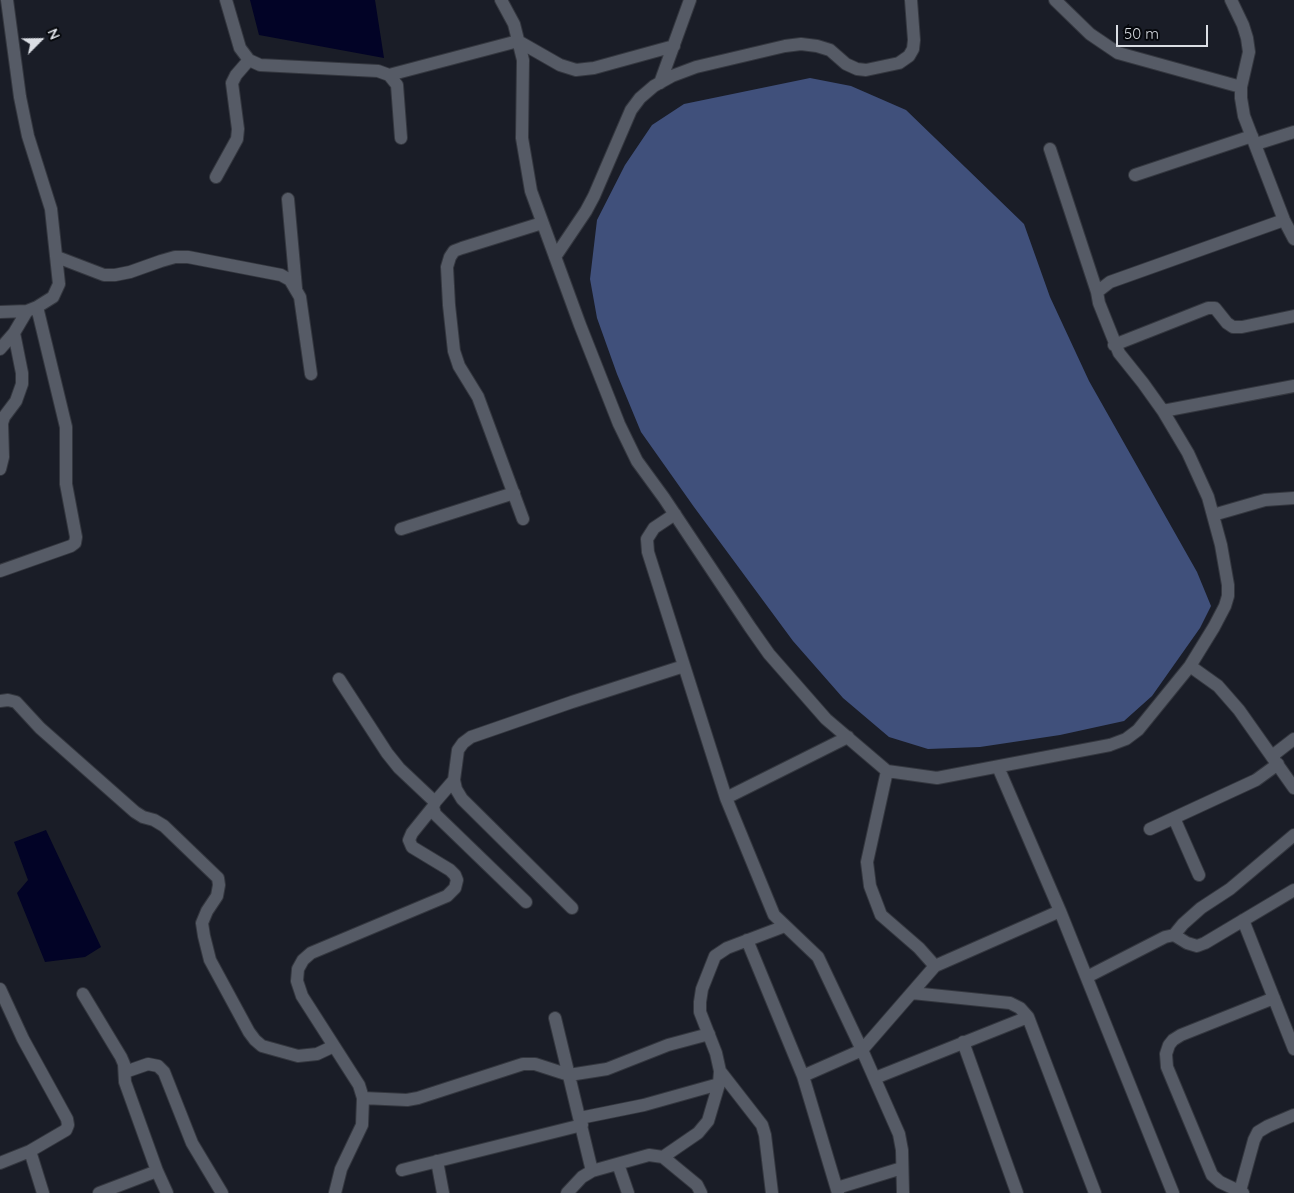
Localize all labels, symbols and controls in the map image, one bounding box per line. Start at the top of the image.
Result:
north arrow [15,15,65,65]
scale bar [1119,15,1212,47]
text: 50 m [1124,24,1159,43]
text: N [44,26,64,42]

